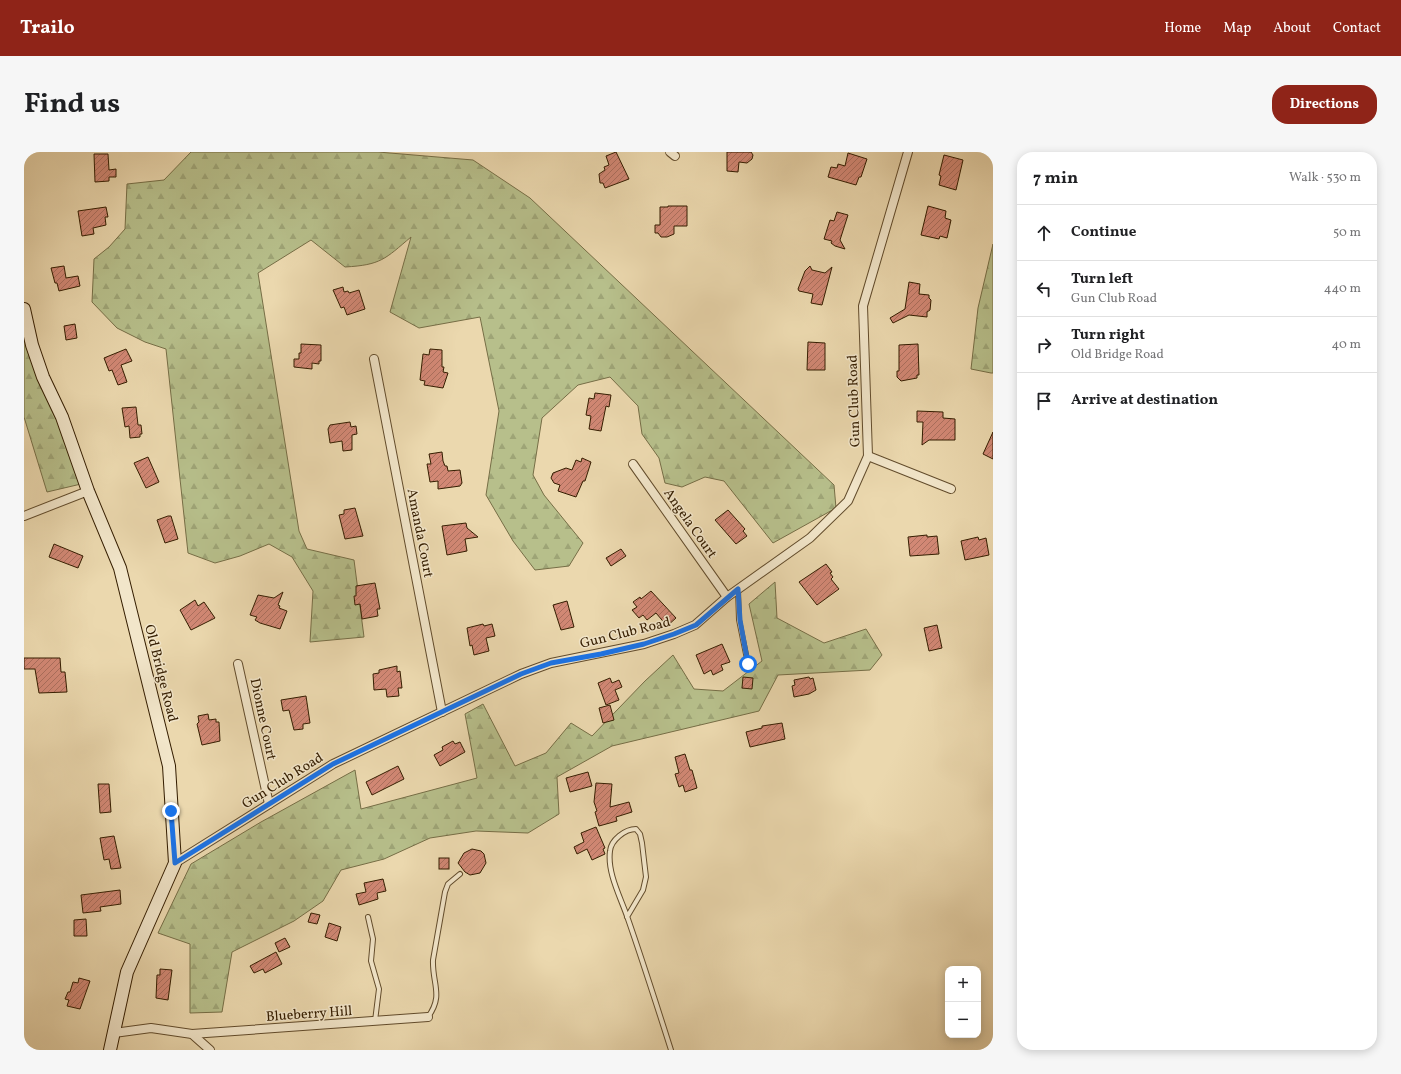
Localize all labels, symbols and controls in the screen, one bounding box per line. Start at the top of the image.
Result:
text: Trailo [20,15,75,41]
text: Home [1164,19,1201,38]
text: Map [1223,19,1251,38]
text: About [1273,19,1311,38]
text: Contact [1333,19,1381,38]
text: Find us [24,85,120,124]
button: Directions [1272,85,1377,124]
text: 7 min [1033,167,1078,190]
text: Walk · 530 m [1289,169,1361,187]
icon: ahead [1033,222,1055,244]
text: Continue [1071,222,1136,243]
text: 50 m [1333,224,1361,242]
text: Turn left [1071,269,1133,290]
icon: left [1033,278,1055,300]
text: 440 m [1324,280,1361,298]
text: Gun Club Road [1071,290,1157,308]
text: Turn right [1071,325,1145,346]
icon: right [1033,334,1055,356]
text: 40 m [1332,336,1361,354]
text: Old Bridge Road [1071,346,1164,364]
street label: Gun Club Road [843,354,866,448]
icon: arrive [1033,390,1055,412]
text: Arrive at destination [1071,390,1218,411]
street label: Angela Court [659,485,721,563]
street label: Amanda Court [402,487,438,580]
street label: Gun Club Road [578,613,673,654]
street label: Old Bridge Road [139,623,182,724]
route start [739,655,757,673]
street label: Dionne Court [245,677,281,762]
street label: Gun Club Road [238,749,327,814]
route end [162,802,180,820]
map controls [945,966,981,1038]
button: + [945,966,981,1002]
street label: Blueberry Hill [265,1002,353,1027]
button: − [945,1002,981,1038]

